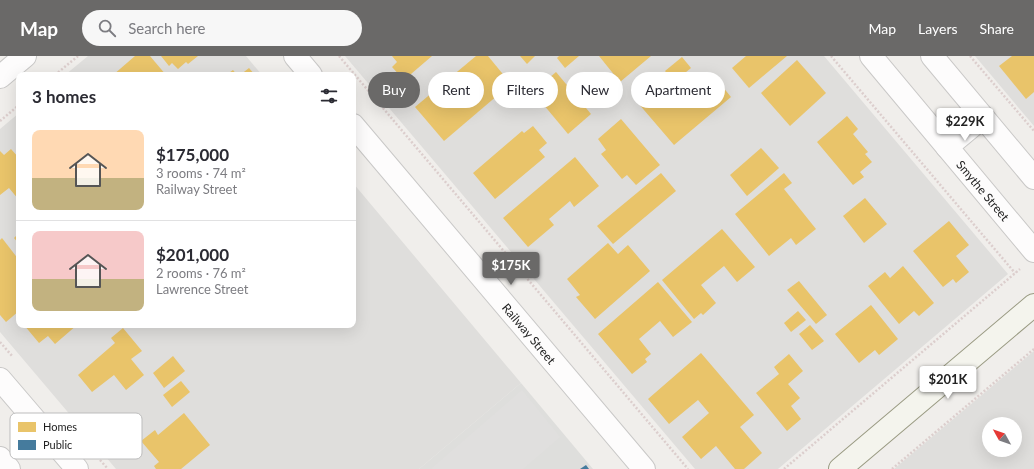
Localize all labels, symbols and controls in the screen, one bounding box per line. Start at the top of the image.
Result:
search box [82,10,362,46]
text: Map [20,17,58,40]
icon: search [96,17,118,39]
text: Search here [128,19,206,37]
text: Map [868,20,896,37]
text: Layers [918,20,958,37]
text: Share [980,20,1014,37]
chip: Buy [368,72,420,108]
chip: Rent [428,72,484,108]
chip: Filters [492,72,558,108]
chip: New [566,72,623,108]
chip: Apartment [631,72,725,108]
icon: filters [318,85,340,107]
text: 3 homes [32,86,96,107]
pin: $229K [937,108,993,142]
text: $229K [945,113,985,129]
text: $175,000 [156,144,229,165]
icon: home [64,146,112,194]
street label: Smythe Street [954,157,1013,224]
text: 3 rooms · 74 m² [156,165,246,181]
text: Railway Street [156,181,237,197]
text: $201,000 [156,244,229,265]
icon: home [64,247,112,295]
pin: $175K [483,252,539,286]
text: $175K [491,257,531,273]
text: 2 rooms · 76 m² [156,265,246,281]
text: Lawrence Street [156,281,248,297]
street label: Railway Street [499,300,560,367]
pin: $201K [920,366,976,400]
text: $201K [928,371,968,387]
legend [10,413,142,459]
north arrow [982,417,1022,457]
map controls [982,417,1022,457]
text: Homes [43,420,77,433]
text: Public [43,438,72,451]

